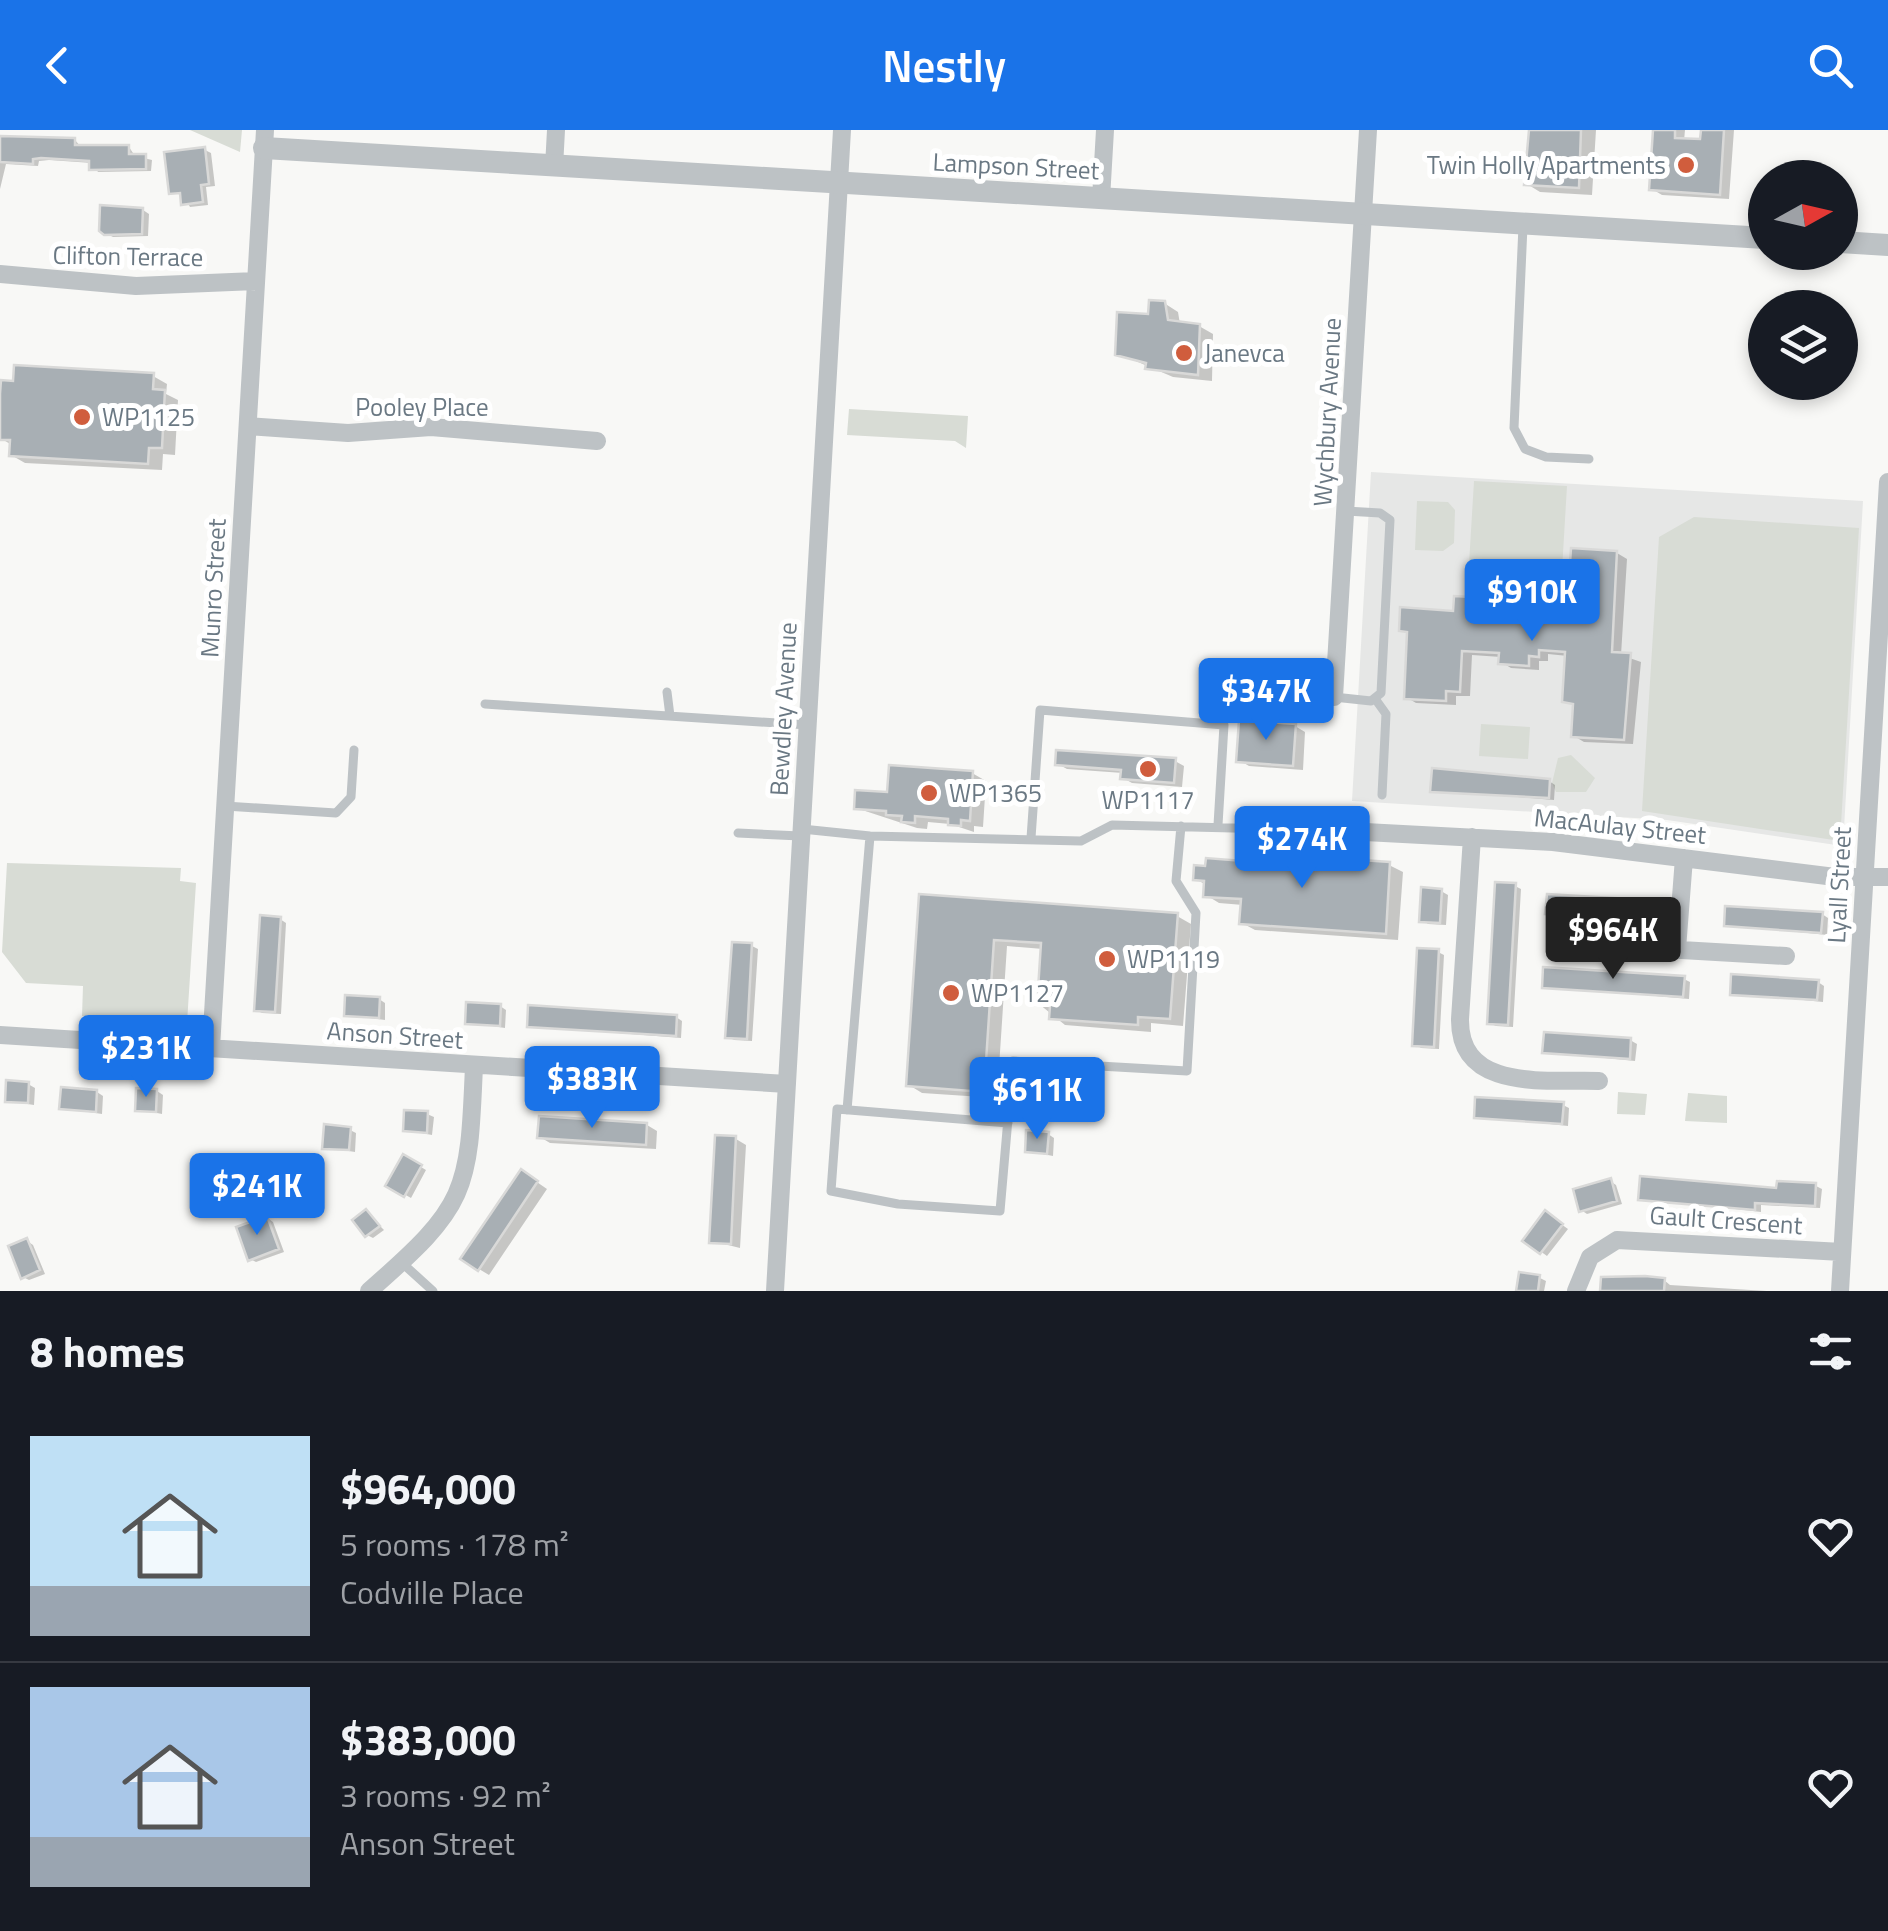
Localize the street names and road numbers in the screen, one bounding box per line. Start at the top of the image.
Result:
street label: Lampson Street [932,143,1100,189]
street label: Clifton Terrace [52,236,204,276]
street label: Wychbury Avenue [1303,317,1351,507]
street label: Pooley Place [355,388,489,426]
street label: Munro Street [190,517,236,659]
street label: Bewdley Avenue [759,621,807,797]
street label: MacAulay Street [1532,798,1708,854]
street label: Lyall Street [1817,826,1861,944]
street label: Anson Street [326,1011,465,1059]
street label: Gault Crescent [1648,1196,1804,1244]

